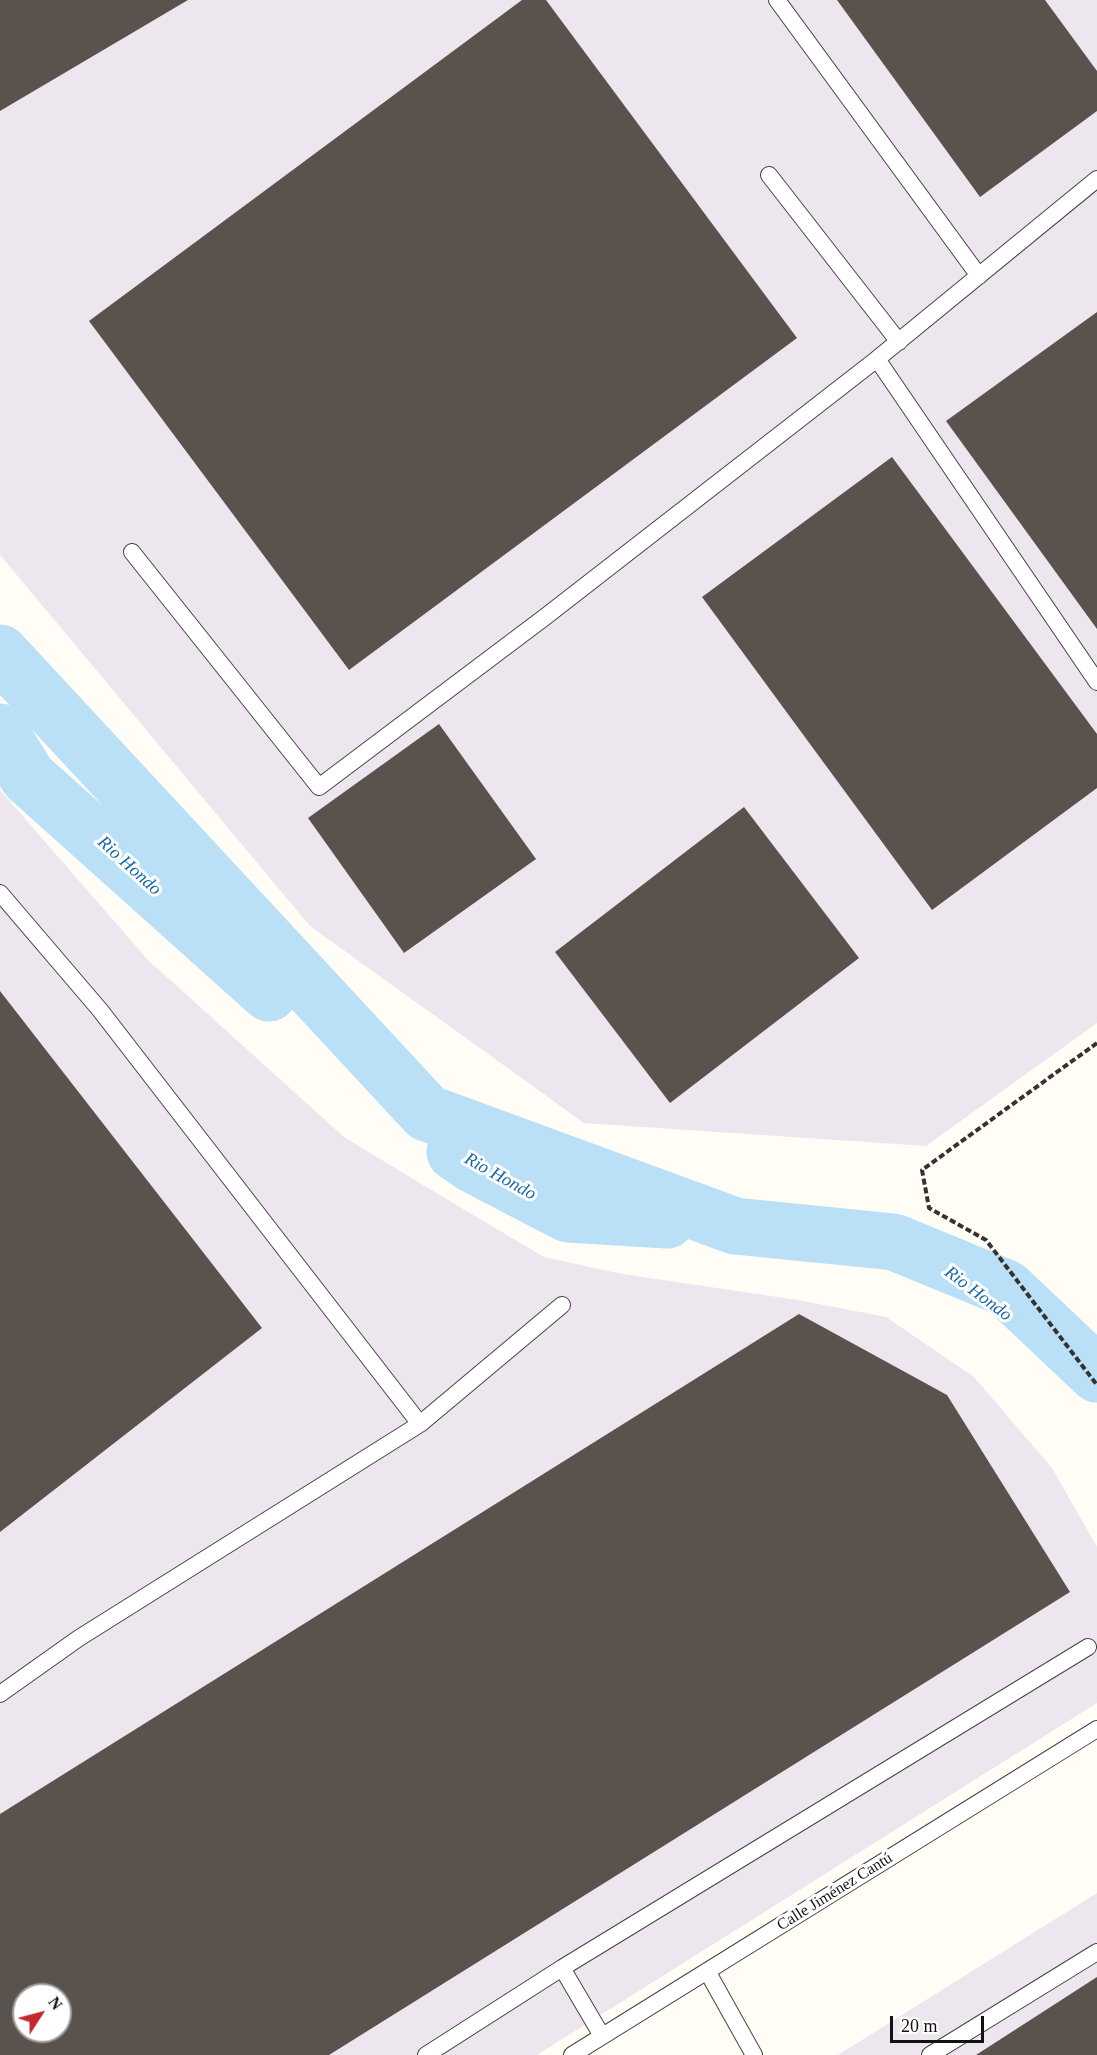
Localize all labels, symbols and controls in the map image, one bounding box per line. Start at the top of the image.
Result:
water label: Rio Hondo [93,832,165,900]
water label: Rio Hondo [460,1149,540,1205]
water label: Rio Hondo [940,1262,1016,1326]
street label: Calle Jiménez Cantú [774,1849,896,1935]
north arrow [12,1983,72,2043]
text: N [45,1994,66,2013]
scale bar [893,2004,988,2042]
text: 20 m [901,2016,938,2036]

